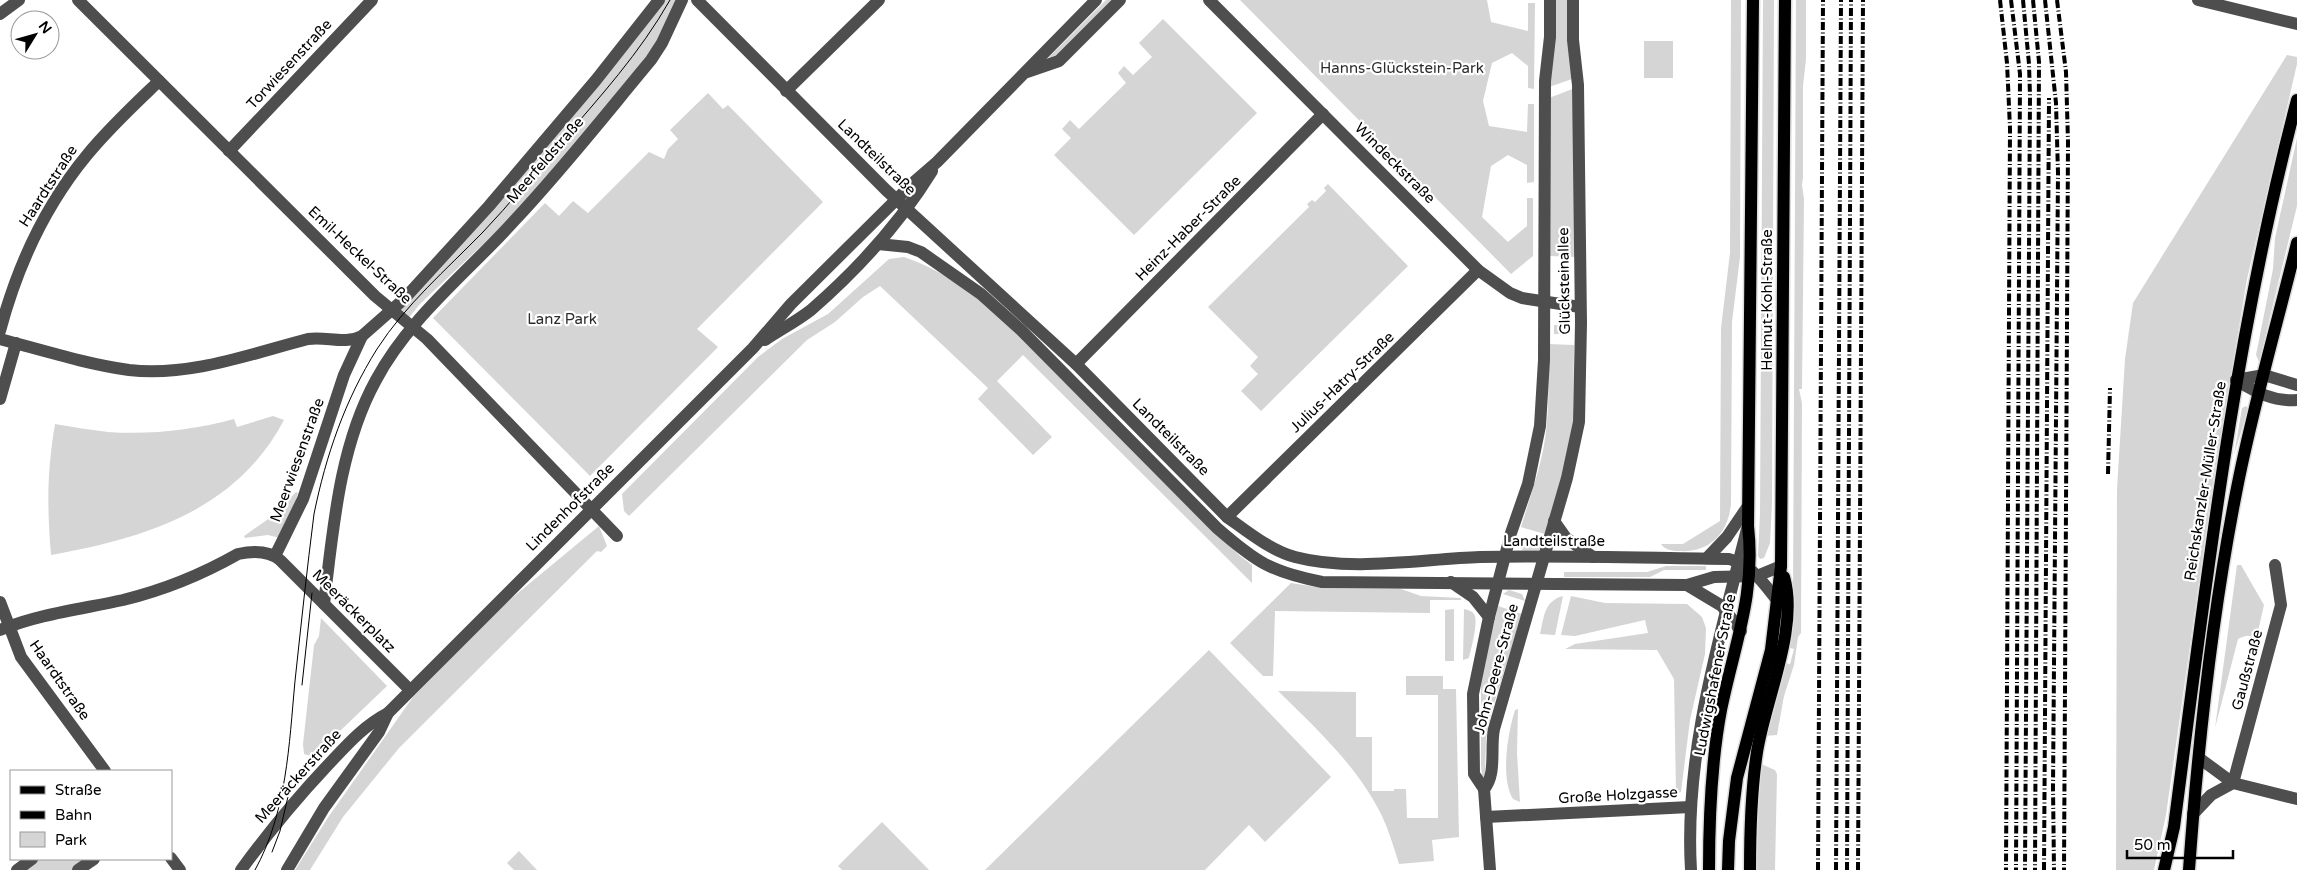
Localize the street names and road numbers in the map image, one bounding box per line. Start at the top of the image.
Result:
street label: Torwiesenstraße [243,15,335,113]
street label: Meerfeldstraße [503,113,587,207]
street label: Landteilstraße [834,115,920,199]
street label: Windeckstraße [1351,119,1439,207]
street label: Haardtstraße [15,142,81,230]
street label: Heinz-Haber-Straße [1132,172,1244,284]
street label: Emil-Heckel-Straße [304,202,416,308]
street label: Glücksteinallee [1554,227,1574,335]
street label: Helmut-Kohl-Straße [1758,229,1776,371]
street label: Julius-Hatry-Straße [1286,328,1398,436]
street label: Reichskanzler-Müller-Straße [2180,380,2230,582]
street label: Landteilstraße [1129,395,1213,479]
street label: Meerwiesenstraße [266,396,328,524]
street label: Lindenhofstraße [522,459,618,555]
street label: Landteilstraße [1503,532,1605,550]
street label: Meeräckerplatz [309,566,399,656]
street label: Ludwigshafener Straße [1690,593,1740,757]
street label: John-Deere-Straße [1470,602,1522,736]
street label: Gaußstraße [2228,628,2266,712]
street label: Haardtstraße [26,637,94,723]
street label: Meeräckerstraße [251,725,345,827]
street label: Große Holzgasse [1558,783,1678,807]

